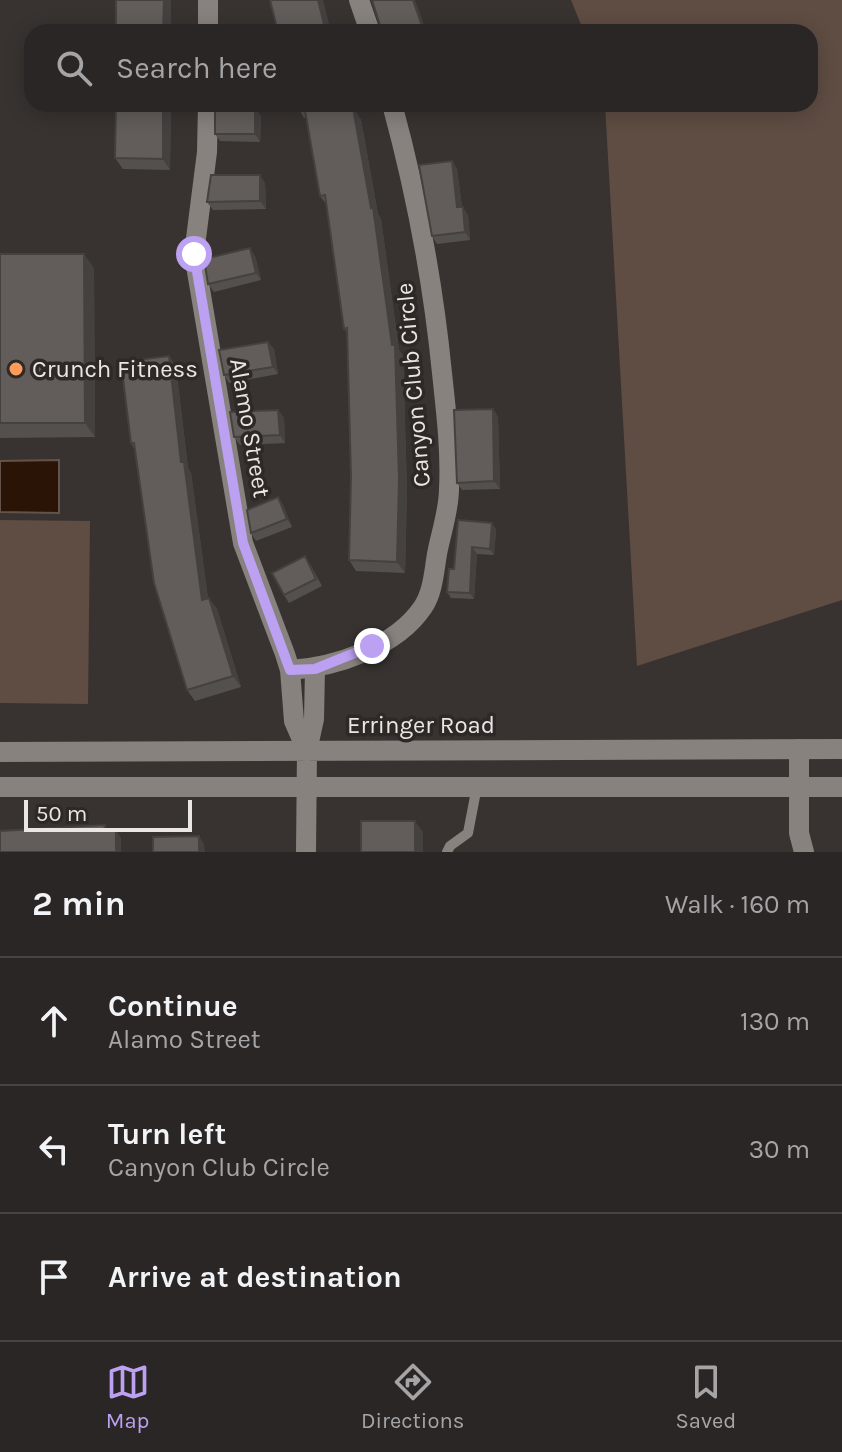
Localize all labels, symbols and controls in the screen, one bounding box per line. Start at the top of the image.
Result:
search box [24,24,818,112]
icon: search [52,46,96,90]
text: Search here [116,50,277,86]
route start [176,236,212,272]
street label: Canyon Club Circle [390,282,436,488]
place label: Crunch Fitness [32,355,198,383]
street label: Alamo Street [224,356,276,500]
marker: Crunch Fitness [7,360,25,378]
route end [354,628,390,664]
street label: Erringer Road [347,711,495,739]
scale bar [24,796,192,832]
text: 50 m [36,801,87,827]
text: 2 min [32,884,126,924]
text: Walk · 160 m [665,889,810,920]
text: Continue [108,988,238,1024]
icon: ahead [32,999,76,1043]
text: 130 m [740,1006,810,1037]
text: Alamo Street [108,1024,261,1055]
text: Turn left [108,1116,226,1152]
icon: left [32,1127,76,1171]
text: 30 m [749,1134,810,1165]
text: Canyon Club Circle [108,1152,330,1183]
icon: arrive [32,1255,76,1299]
text: Arrive at destination [108,1259,402,1295]
tab: Map [106,1360,150,1434]
tab: Directions [361,1360,464,1434]
tab: Saved [676,1360,736,1434]

